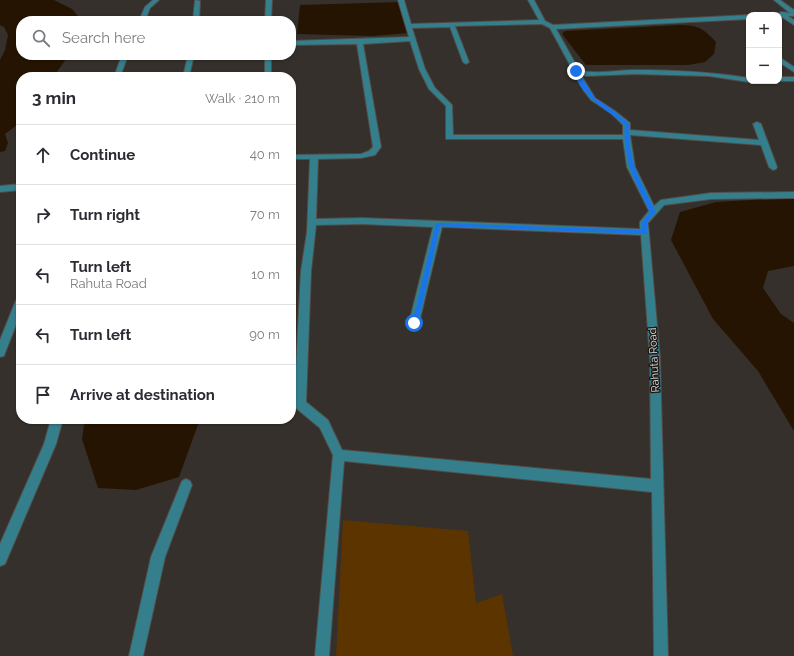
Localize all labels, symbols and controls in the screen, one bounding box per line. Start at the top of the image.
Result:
map controls [746,12,782,84]
button: + [746,12,782,48]
search box [16,16,296,60]
icon: search [30,27,52,49]
text: Search here [62,29,145,47]
button: − [746,48,782,84]
route end [567,62,585,80]
text: 3 min [32,88,76,108]
text: Walk · 210 m [205,91,280,106]
icon: ahead [32,144,54,166]
text: Continue [70,146,135,164]
text: 40 m [250,147,280,162]
icon: right [32,204,54,226]
text: Turn right [70,206,140,224]
text: 70 m [250,207,280,222]
text: Turn left [70,258,131,276]
icon: left [32,264,54,286]
text: 10 m [251,267,280,282]
text: Rahuta Road [70,276,147,291]
route start [405,314,423,332]
icon: left [32,324,54,346]
text: Turn left [70,326,131,344]
text: 90 m [249,327,280,342]
street label: Rahuta Road [646,327,662,393]
icon: arrive [32,384,54,406]
text: Arrive at destination [70,386,215,404]

